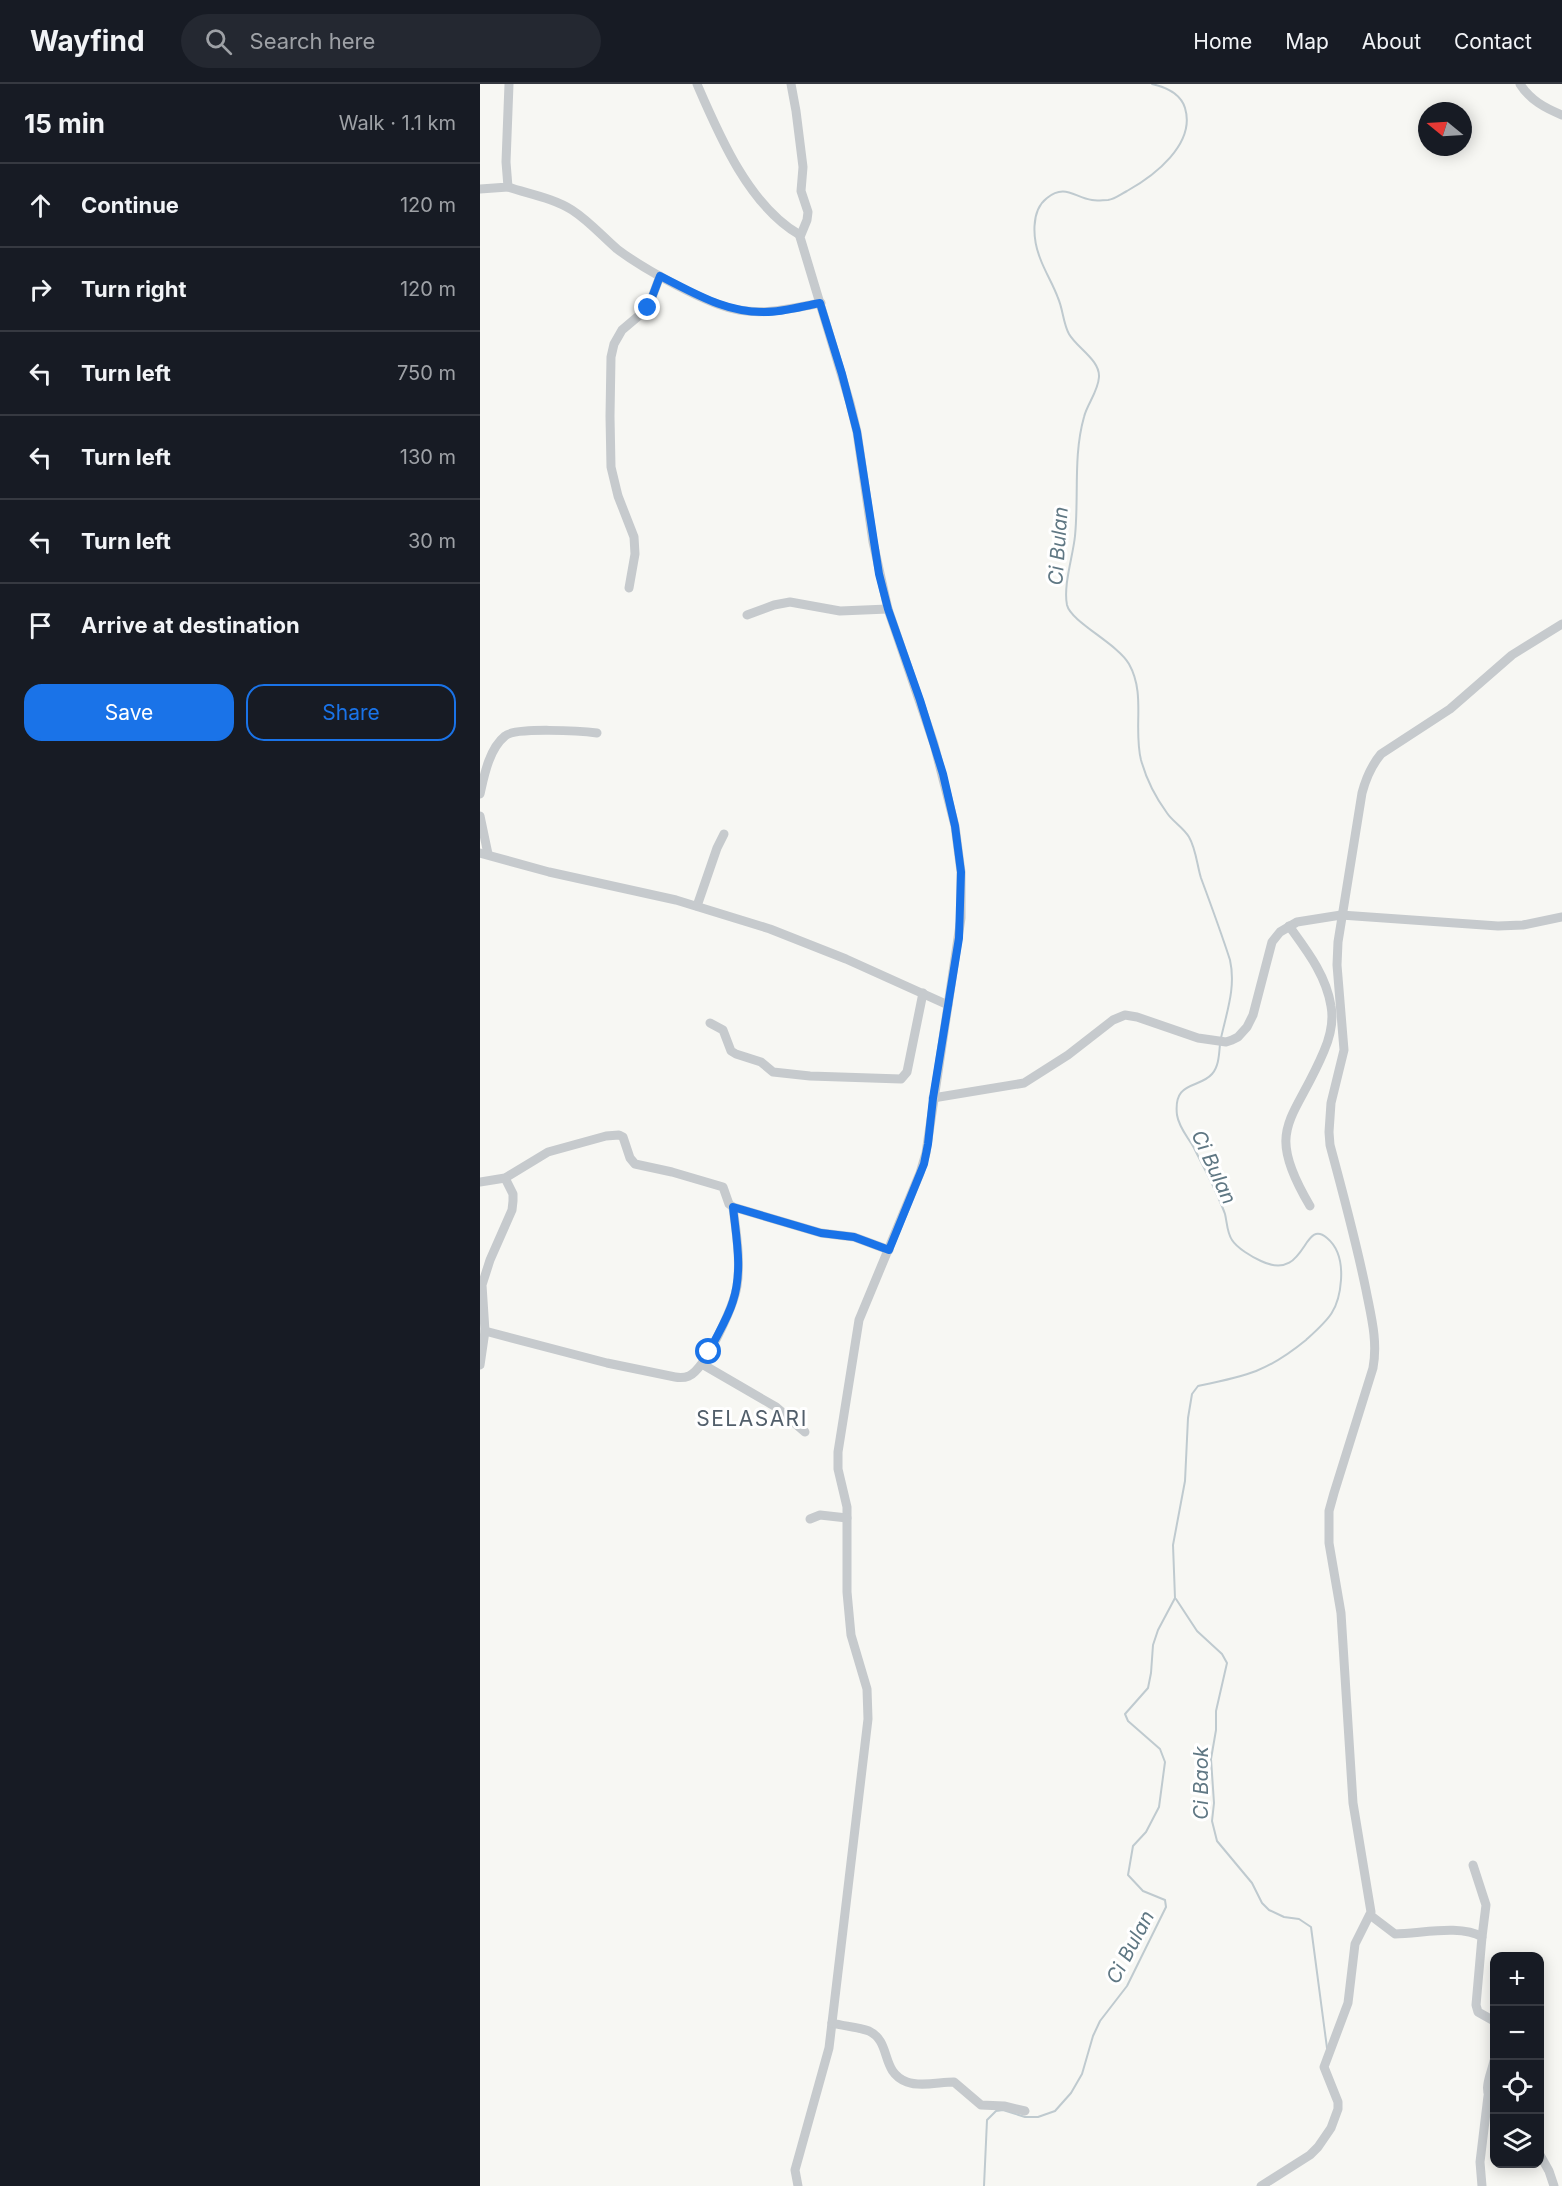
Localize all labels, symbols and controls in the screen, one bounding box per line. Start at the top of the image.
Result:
search box [181,14,601,68]
text: Wayfind [30,24,145,58]
icon: search [202,25,235,58]
text: Search here [250,28,375,54]
text: Home [1193,29,1252,54]
text: Map [1285,29,1329,54]
text: About [1362,29,1421,54]
text: Contact [1454,29,1532,54]
north arrow [1418,102,1472,156]
text: 15 min [24,108,105,139]
text: Walk · 1.1 km [339,111,456,135]
icon: ahead [24,189,57,222]
text: Continue [81,192,179,218]
text: 120 m [400,193,456,217]
icon: right [24,273,57,306]
text: Turn right [81,276,187,302]
text: 120 m [400,277,456,301]
route end [634,294,660,320]
icon: left [24,357,57,390]
text: Turn left [81,360,171,386]
text: 750 m [397,361,456,385]
icon: left [24,441,57,474]
text: Turn left [81,444,171,470]
text: 130 m [400,445,456,469]
water label: Ci Bulan [1043,506,1073,586]
icon: left [24,525,57,558]
text: Turn left [81,528,171,554]
text: 30 m [408,529,456,553]
icon: arrive [24,609,57,642]
text: Arrive at destination [81,612,300,638]
button: Save [24,684,234,741]
button: Share [246,684,456,741]
water label: Ci Bulan [1186,1126,1242,1208]
route start [695,1338,721,1364]
district label: SELASARI [696,1406,808,1431]
water label: Ci Baok [1189,1745,1213,1820]
water label: Ci Bulan [1101,1907,1159,1987]
map controls [1490,1952,1544,2168]
button: + [1490,1952,1544,2006]
button: − [1490,2006,1544,2060]
button: locate [1490,2060,1544,2114]
button: layers [1490,2114,1544,2168]

